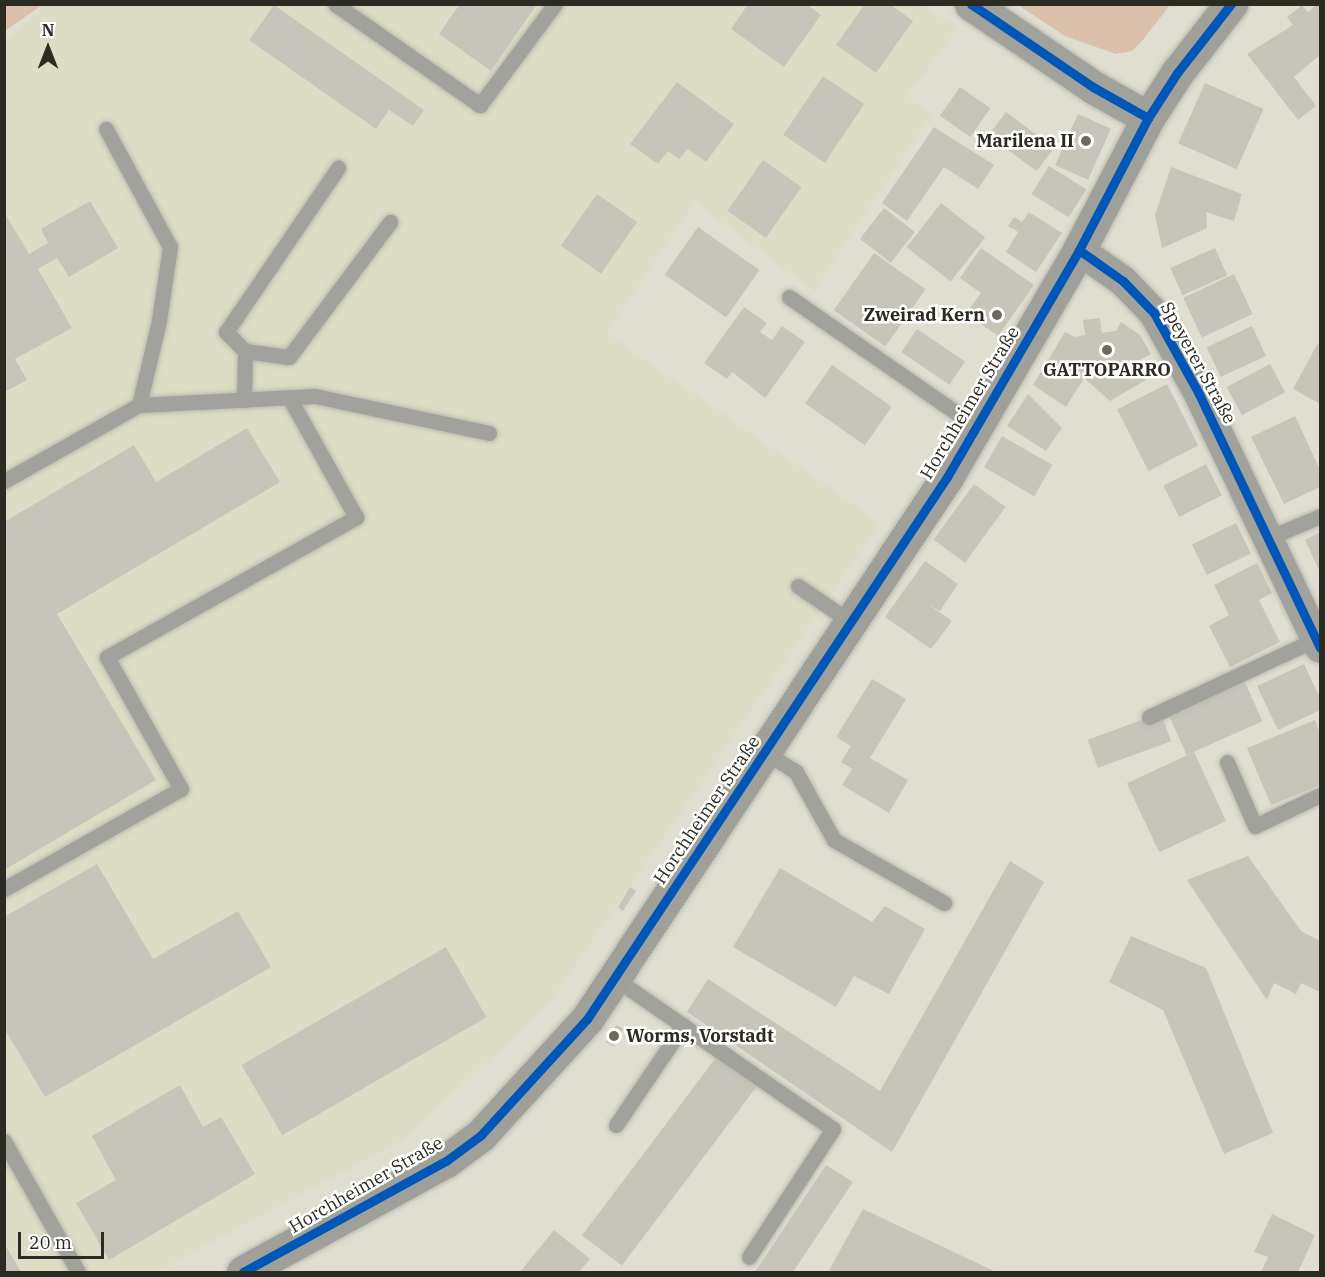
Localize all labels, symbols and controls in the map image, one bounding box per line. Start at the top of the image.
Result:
north arrow [18,18,78,78]
text: N [42,20,54,40]
place label: Marilena II [976,130,1074,152]
marker: Marilena II [1079,134,1093,148]
street label: Speyerer Straße [1156,298,1240,428]
place label: Zweirad Kern [863,304,985,326]
marker: Zweirad Kern [990,308,1004,322]
street label: Horchheimer Straße [916,323,1024,483]
marker: GATTOPARRO [1100,343,1114,357]
place label: GATTOPARRO [1043,359,1171,381]
street label: Horchheimer Straße [649,732,765,888]
place label: Worms, Vorstadt [626,1025,774,1047]
marker: Worms, Vorstadt [607,1029,621,1043]
street label: Horchheimer Straße [285,1132,447,1238]
scale bar [21,1220,106,1258]
text: 20 m [29,1231,72,1254]

